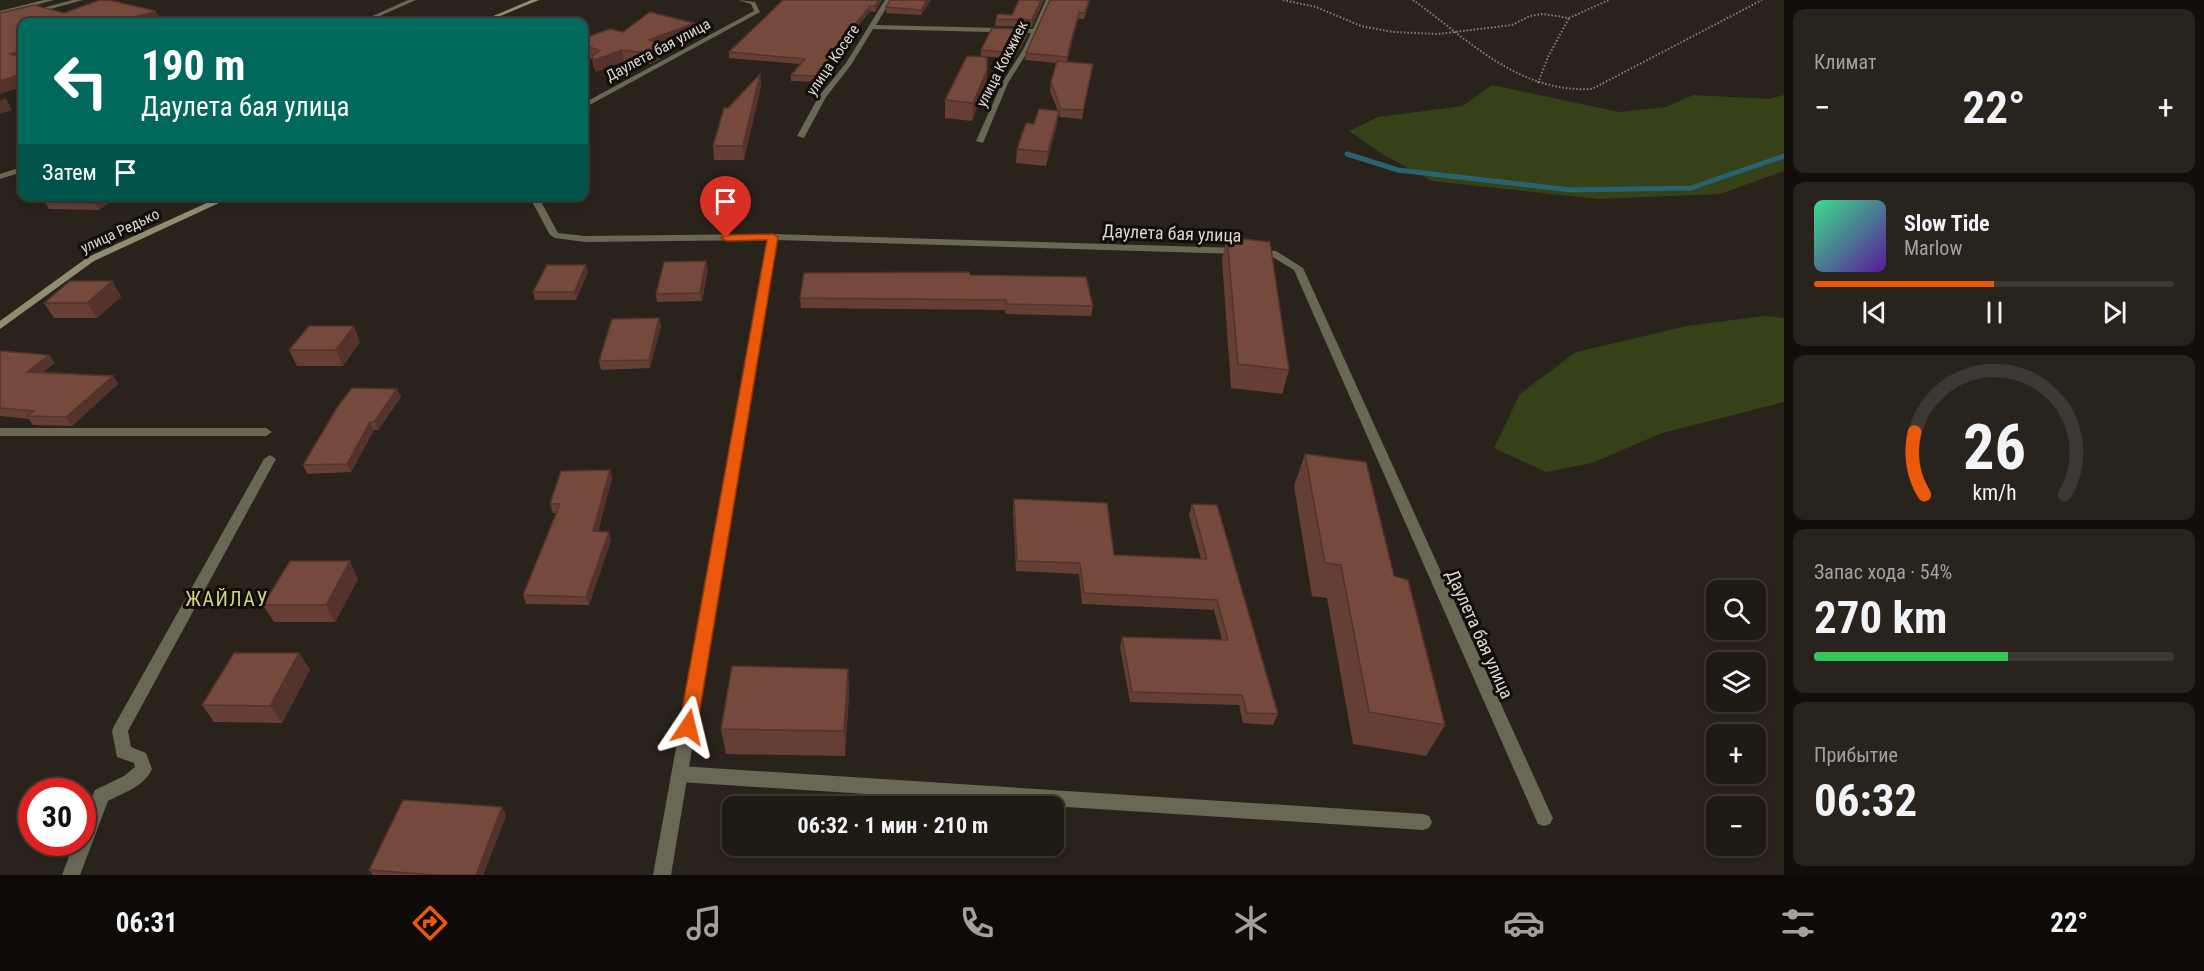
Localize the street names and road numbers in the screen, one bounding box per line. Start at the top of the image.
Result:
street label: Даулета бая улица [603,15,713,85]
street label: улица Кокжиек [973,18,1031,110]
street label: улица Косеге [803,21,863,99]
street label: улица Редько [78,205,162,257]
street label: Даулета бая улица [1102,220,1242,246]
street label: Даулета бая улица [1442,566,1518,702]

